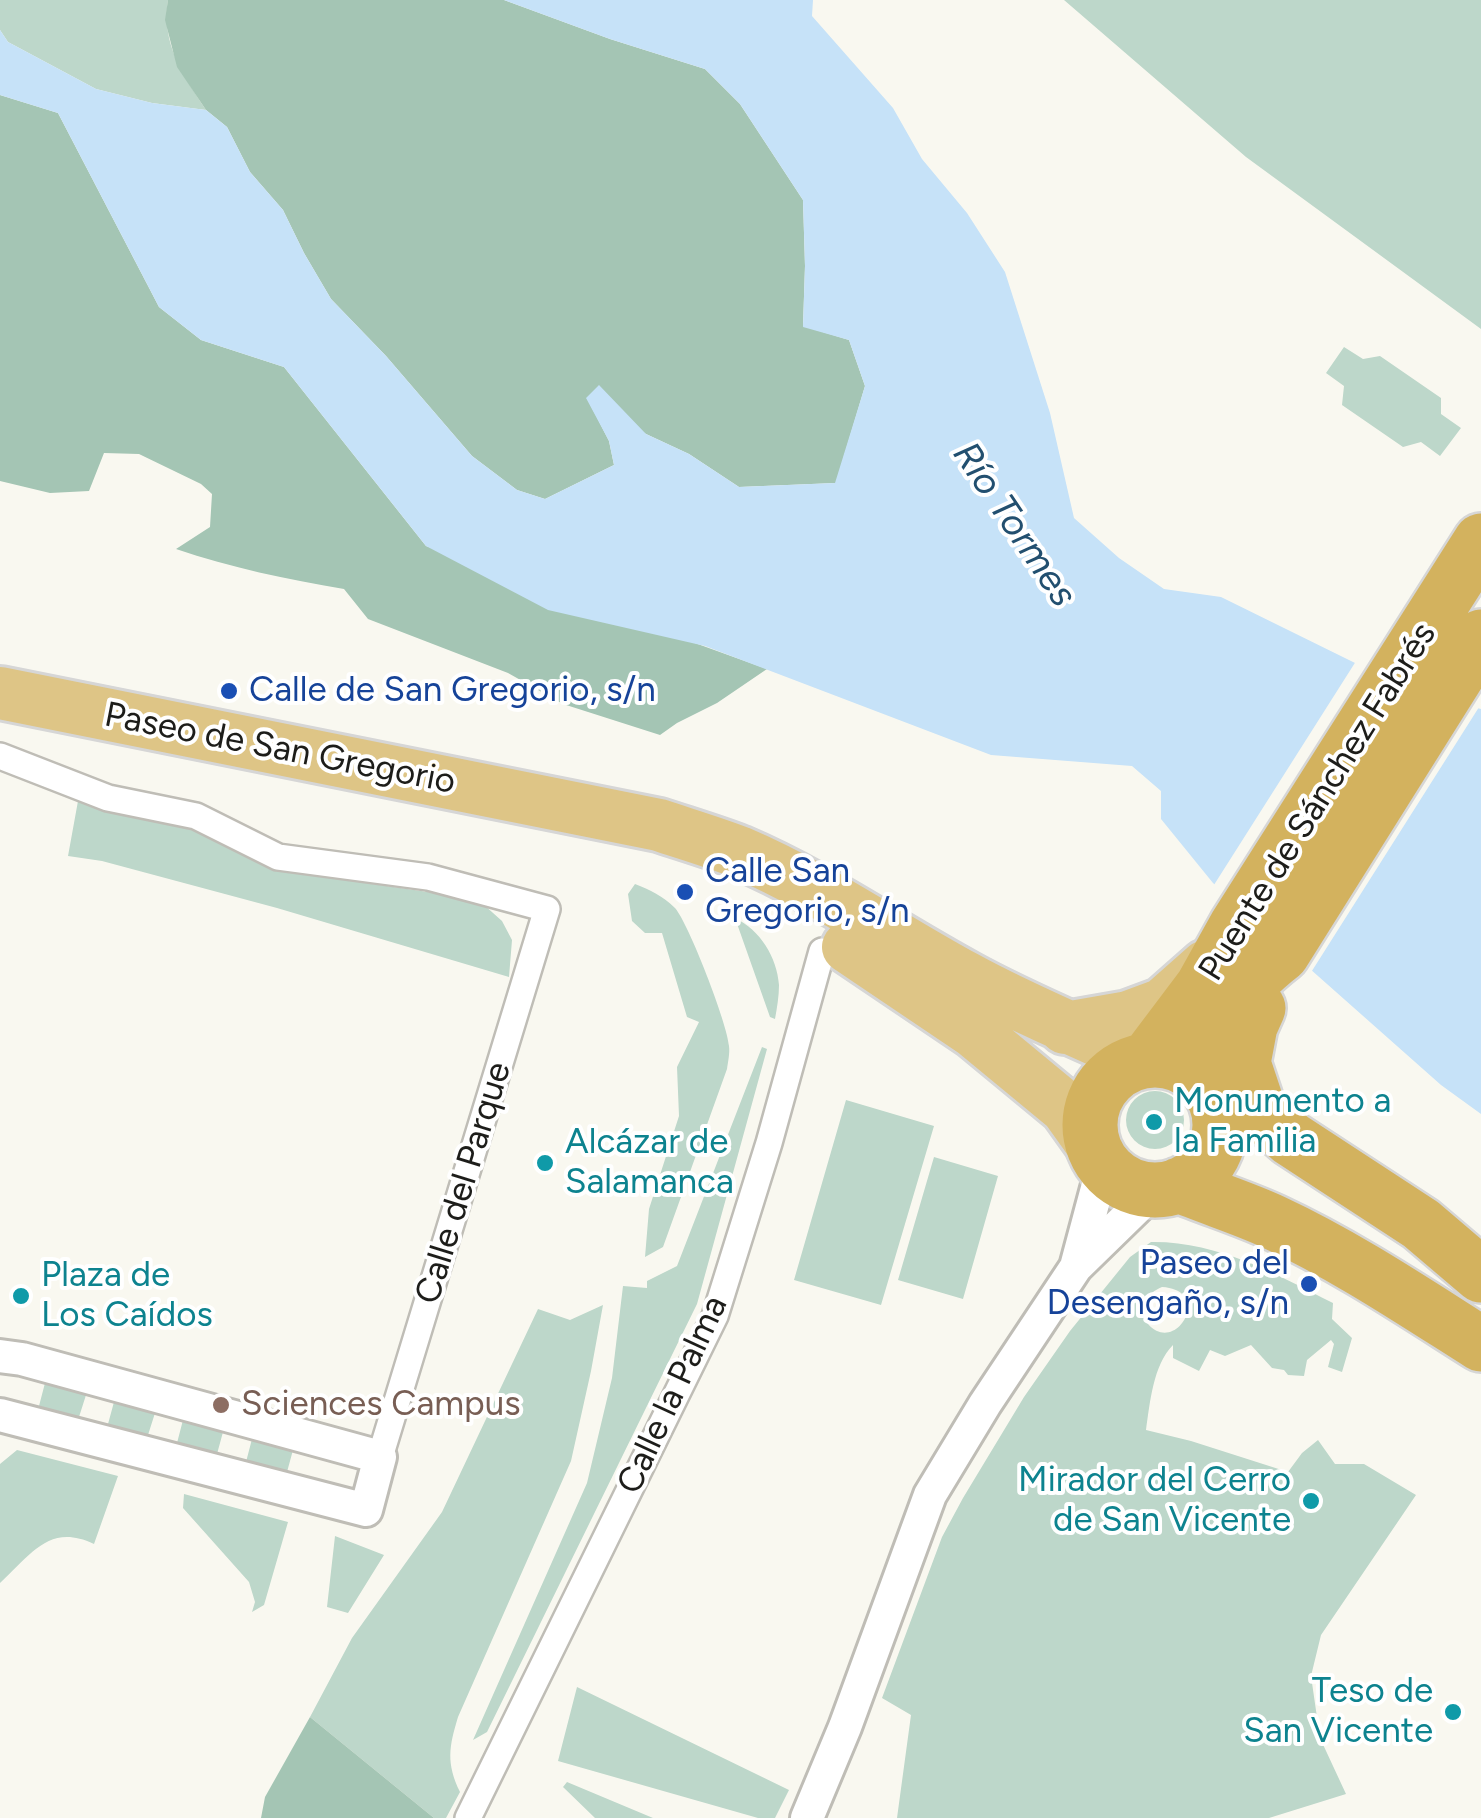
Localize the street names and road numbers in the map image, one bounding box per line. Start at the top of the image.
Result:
street label: Puente de Sánchez Fabrés [1190,615,1446,989]
street label: Paseo de San Gregorio [101,694,459,804]
street label: Calle del Parque [407,1057,521,1309]
street label: Calle la Palma [609,1289,737,1501]

